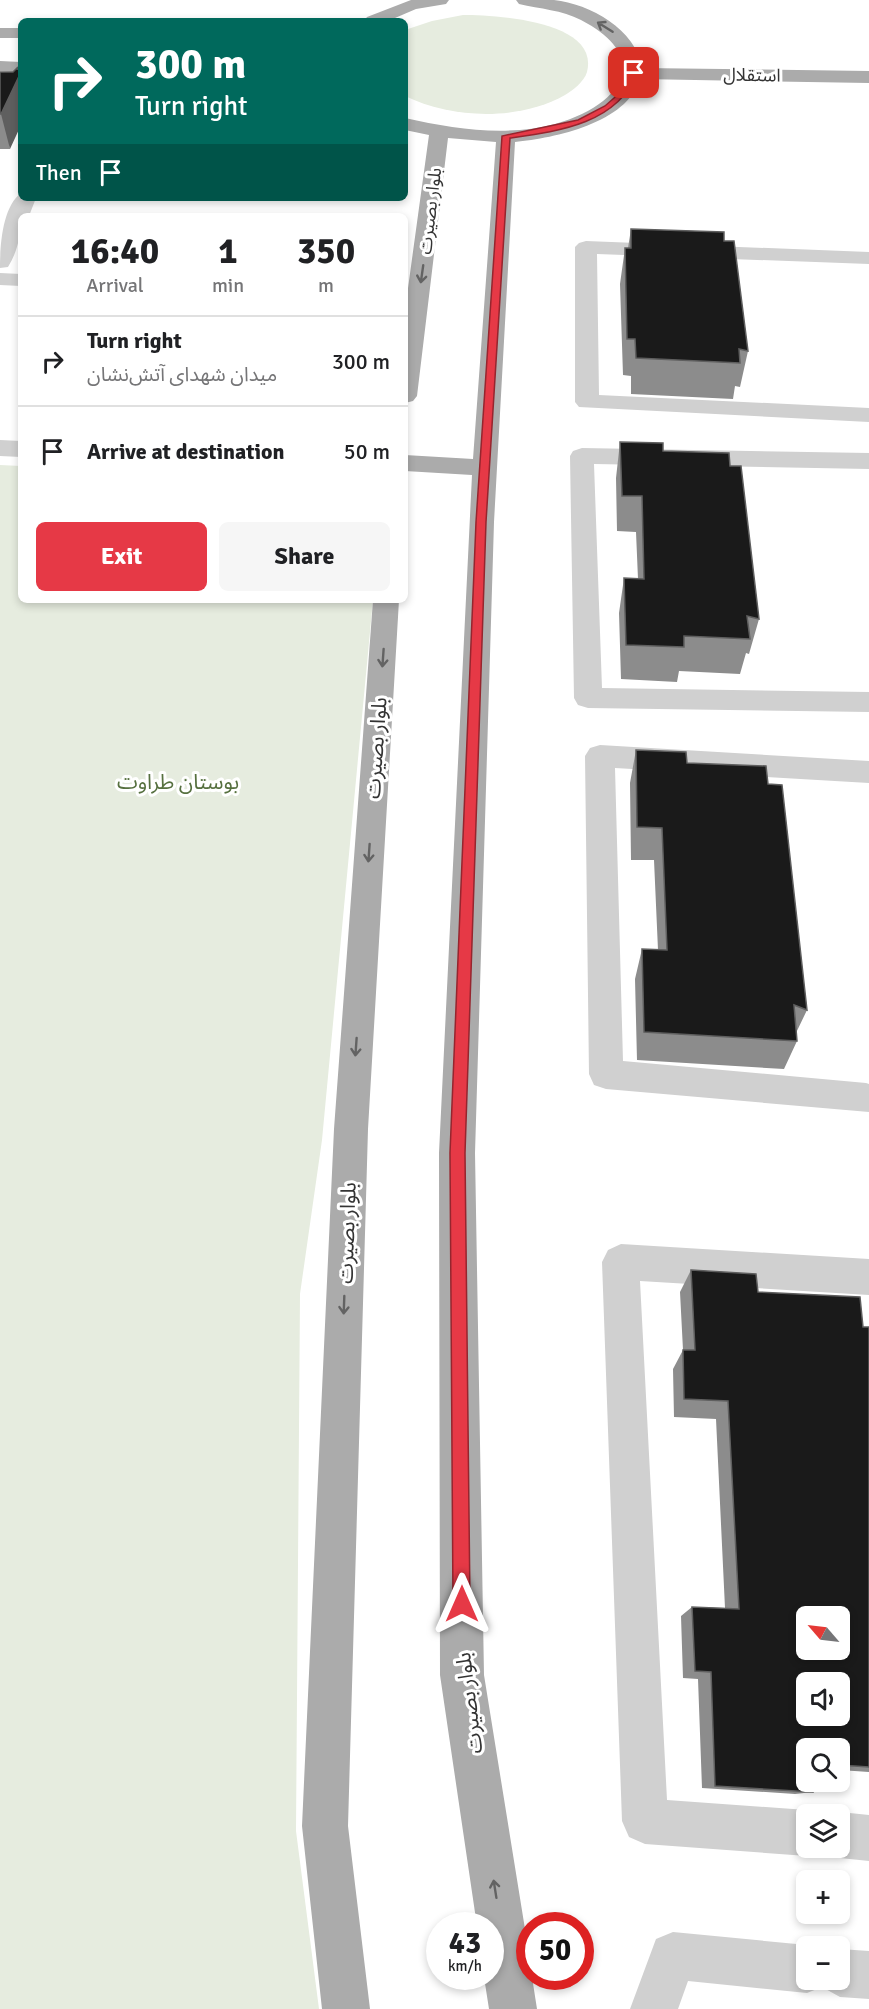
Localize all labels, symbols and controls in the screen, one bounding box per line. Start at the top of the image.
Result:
one-way arrow [597,21,614,33]
text: 300 m [135,39,246,90]
icon: right [36,42,114,120]
pin [608,47,659,98]
icon: arrive [617,56,650,89]
street label: استقلال [723,64,781,86]
text: Turn right [135,90,248,123]
icon: arrive [94,156,127,189]
text: Then [36,159,82,186]
street label: بلوار بصیرت [414,166,446,256]
text: 16:40 [71,229,159,274]
text: 1 [218,229,238,274]
text: 350 [297,229,355,274]
one-way arrow [416,263,427,283]
text: Arrival [86,273,144,298]
text: min [212,273,244,298]
text: m [318,273,334,298]
text: Turn right [87,327,182,354]
icon: right [36,345,69,378]
text: 300 m [332,348,390,375]
text: میدان شهدای آتش‌نشان [87,362,277,387]
icon: arrive [36,435,69,468]
text: Arrive at destination [87,438,284,465]
text: 50 m [344,438,390,465]
button: Exit [36,522,207,591]
button: Share [219,522,390,591]
one-way arrow [377,648,388,668]
street label: بلوار بصیرت [359,696,393,800]
park label: بوستان طراوت [117,769,239,795]
one-way arrow [364,842,375,862]
one-way arrow [350,1037,361,1057]
street label: بلوار بصیرت [332,1182,362,1284]
one-way arrow [339,1295,350,1315]
position arrow [430,1572,494,1636]
north arrow [796,1606,850,1660]
map controls [796,1606,850,1990]
street label: بلوار بصیرت [450,1651,488,1755]
button: sound [796,1672,850,1726]
button: search [796,1738,850,1792]
button: layers [796,1804,850,1858]
button: + [796,1870,850,1924]
one-way arrow [489,1880,500,1899]
speed limit sign: 50 [516,1912,594,1990]
text: 43 [449,1925,481,1962]
button: − [796,1936,850,1990]
text: km/h [448,1957,482,1975]

